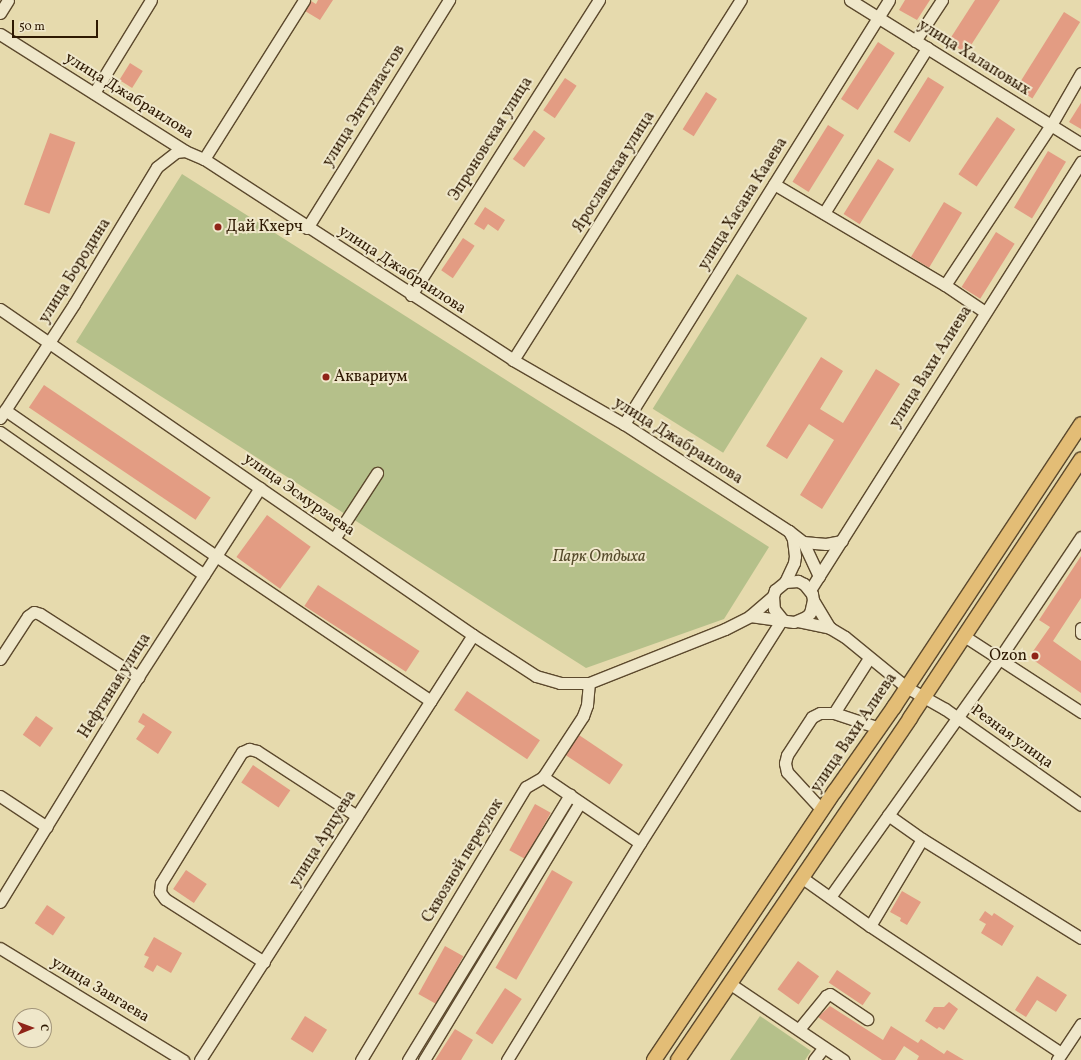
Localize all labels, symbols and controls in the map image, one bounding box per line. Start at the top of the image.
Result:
scale bar [14,12,100,38]
street label: улица Халаповых [914,16,1034,100]
text: 50 m [19,19,45,35]
street label: улица Энтузиастов [319,41,409,171]
street label: улица Джабраилова [61,48,197,144]
street label: Эпроновская улица [445,73,537,205]
street label: Ярославская улица [569,108,659,236]
street label: улица Хасана Кааева [694,134,792,274]
street label: улица Бородина [35,215,115,327]
place label: Дай Кхерч [226,217,303,237]
street label: улица Джабраилова [334,221,470,319]
marker: Дай Кхерч [213,222,223,232]
street label: улица Вахи Алиева [886,302,976,432]
place label: Аквариум [334,367,407,387]
marker: Аквариум [321,372,331,382]
street label: улица Джабраилова [610,393,746,489]
street label: улица Эсмурзаева [240,449,358,541]
park label: Парк Отдыха [552,547,646,567]
street label: Нефтяная улица [75,630,155,742]
place label: Ozon [989,646,1027,666]
marker: Ozon [1030,651,1040,661]
street label: улица Вахи Алиева [807,670,901,796]
street label: Резная улица [967,701,1057,773]
street label: улица Арцуева [286,787,360,891]
street label: Сквозной переулок [418,796,508,926]
street label: улица Завгаева [47,953,153,1027]
north arrow [12,1008,52,1048]
text: С [36,1024,51,1031]

